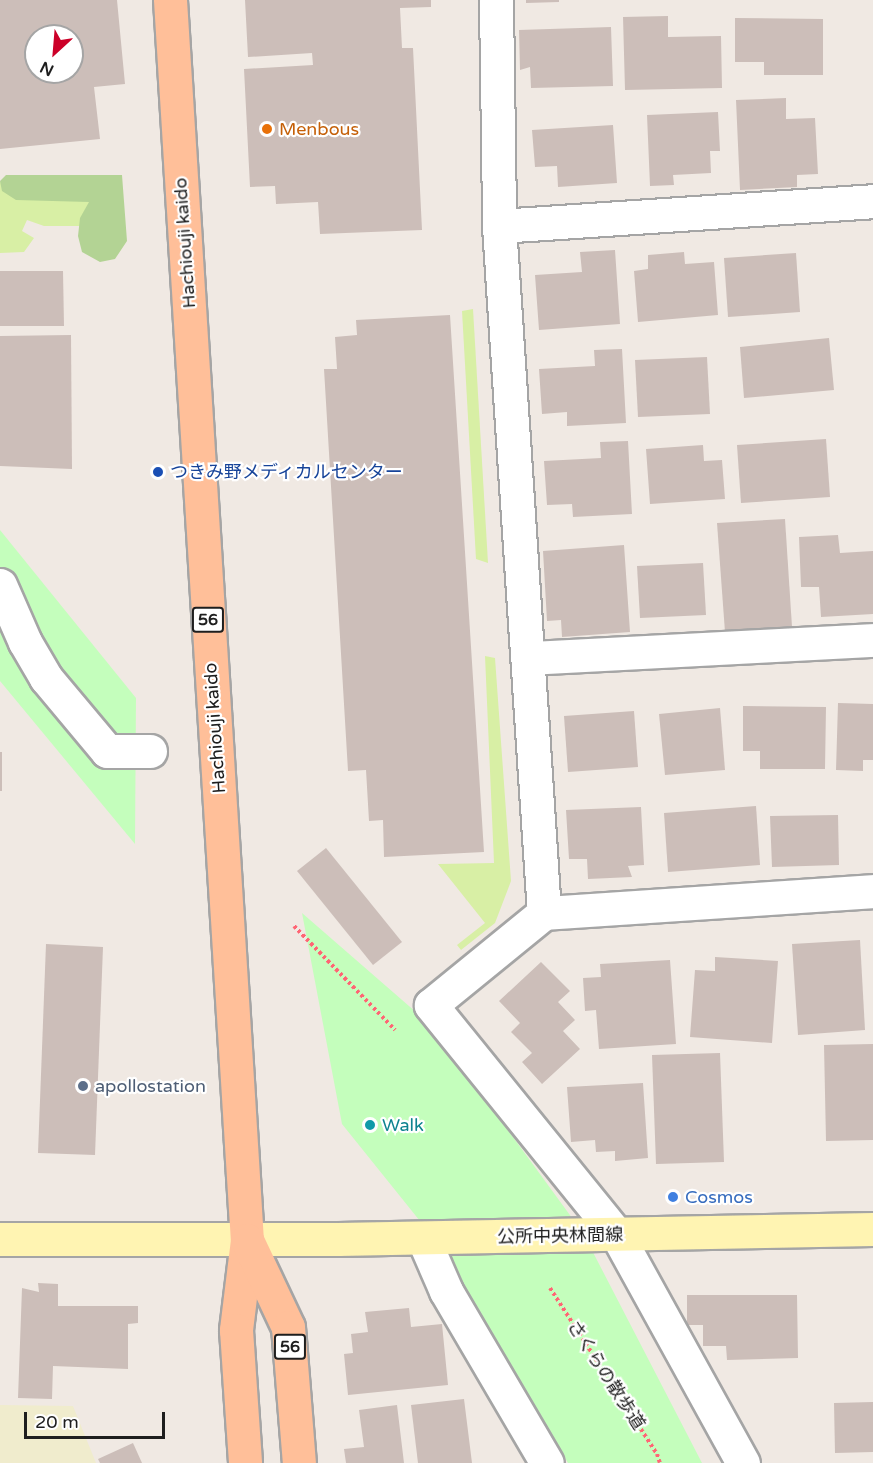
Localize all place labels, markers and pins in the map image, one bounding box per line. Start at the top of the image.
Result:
place label: Menbous [279,118,359,140]
marker: Menbous [260,122,274,136]
place label: つきみ野メディカルセンター [170,461,404,483]
marker: つきみ野メディカルセンター [151,465,165,479]
place label: apollostation [95,1075,206,1097]
marker: apollostation [76,1079,90,1093]
place label: Walk [382,1114,424,1136]
marker: Walk [363,1118,377,1132]
place label: Cosmos [685,1186,753,1208]
marker: Cosmos [666,1190,680,1204]

